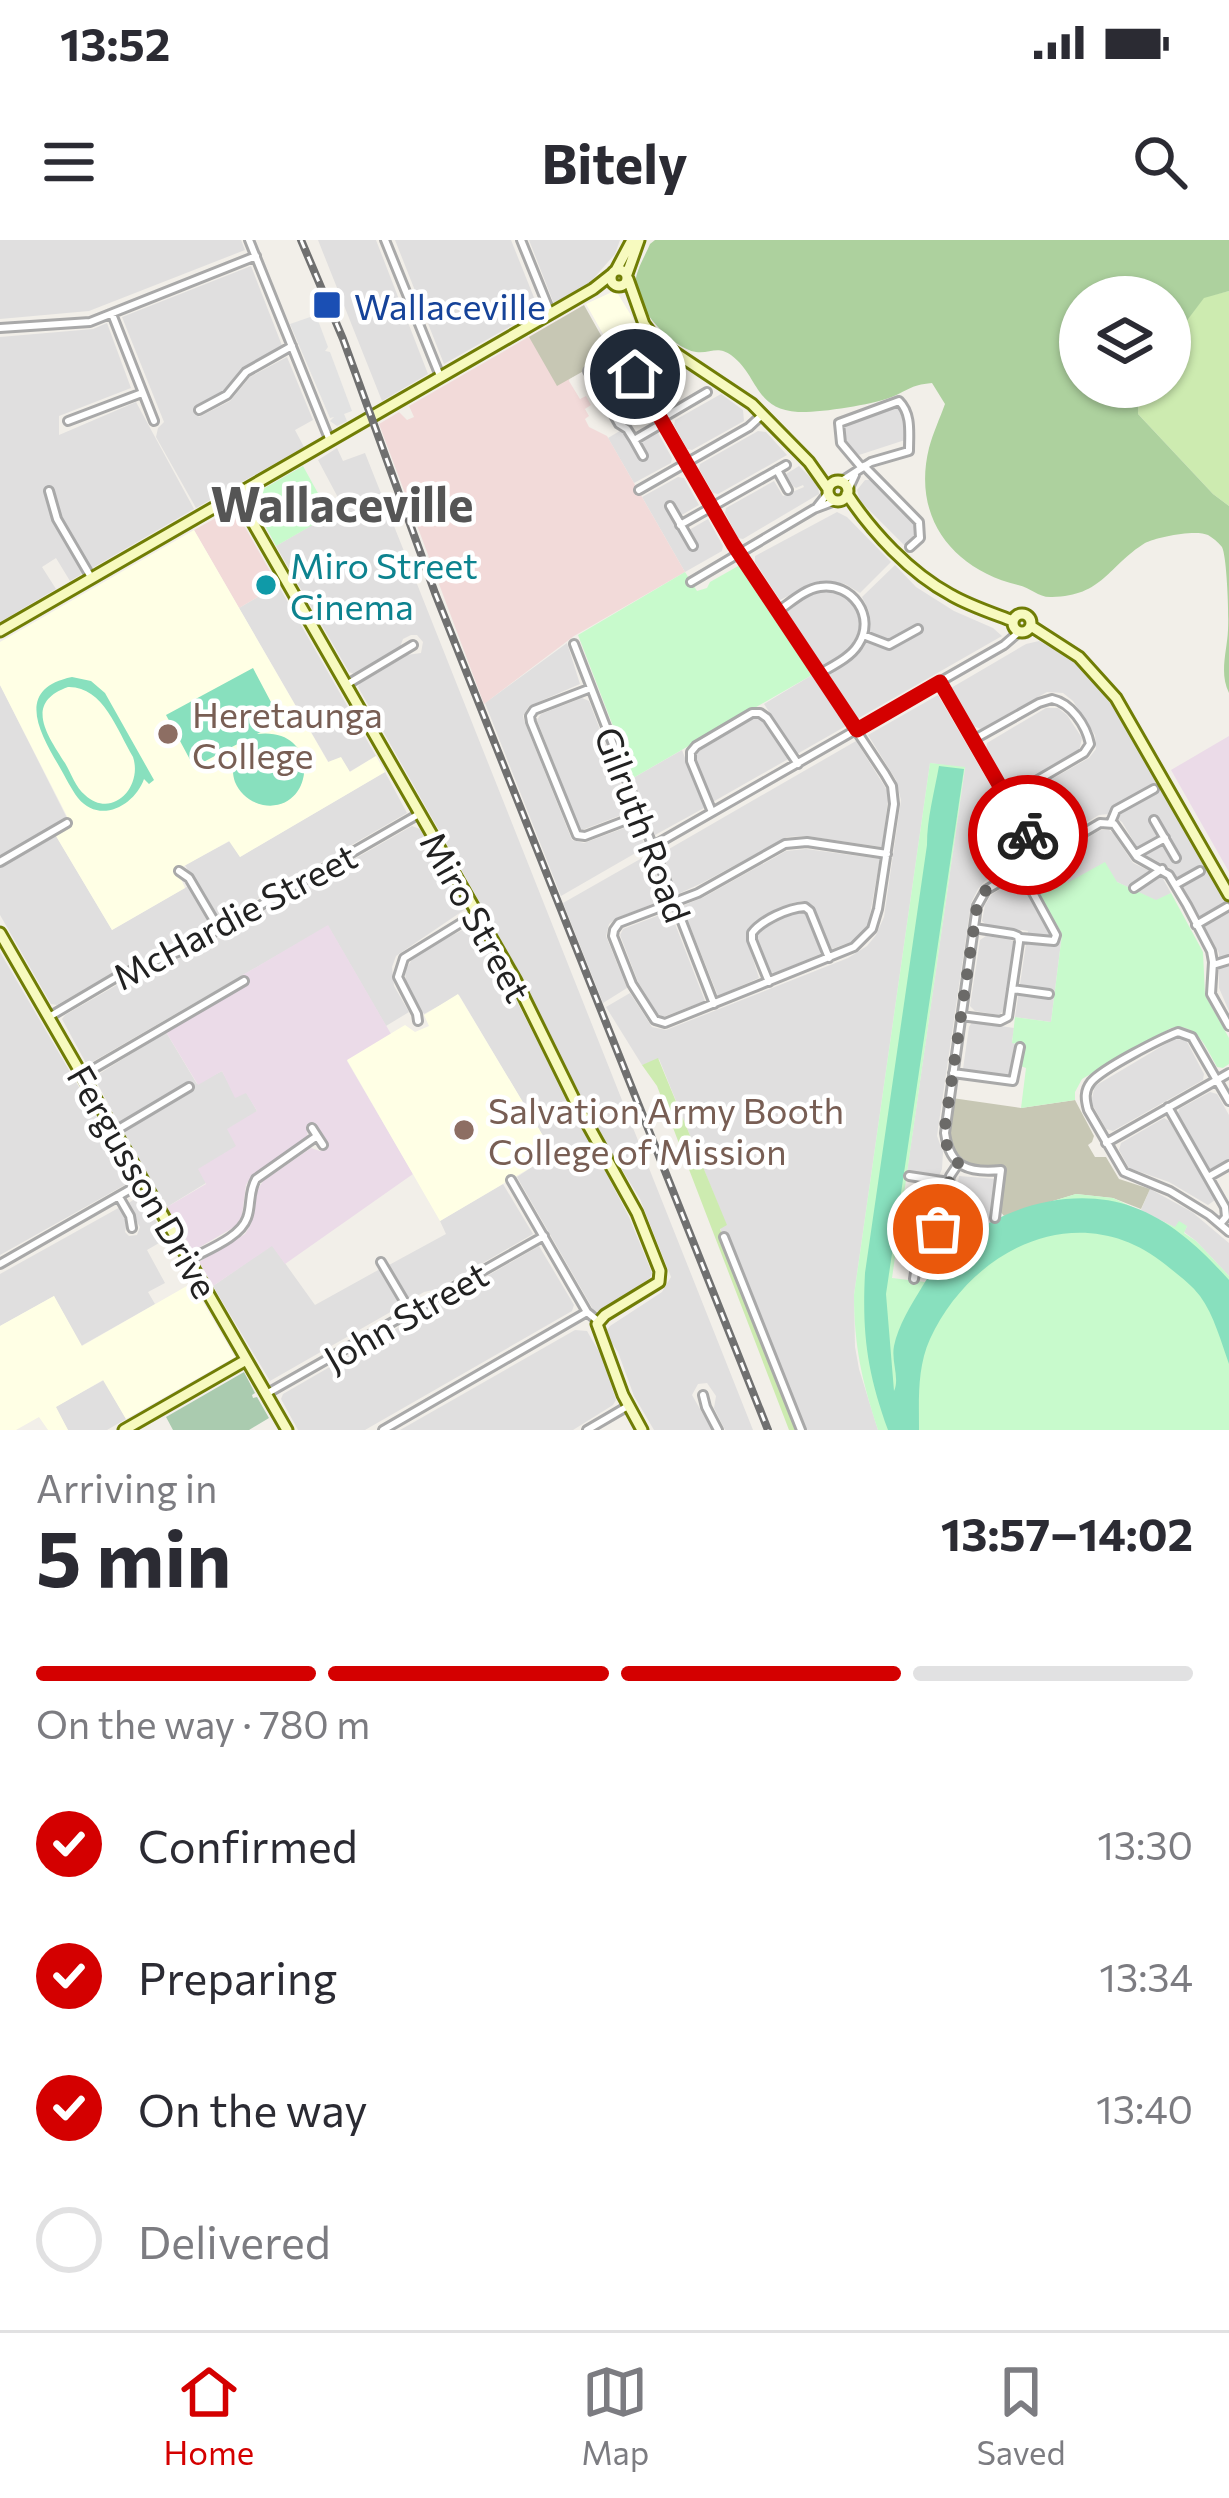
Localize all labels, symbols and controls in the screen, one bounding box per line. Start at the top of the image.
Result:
text: 13:52 [60,15,170,70]
icon: menu [36,129,102,195]
text: Bitely [541,129,688,195]
icon: search [1127,129,1193,195]
map controls [1059,276,1191,408]
button: layers [1059,276,1191,408]
place label: Wallaceville [354,283,546,327]
marker: Wallaceville [311,289,343,321]
pin [584,323,686,425]
icon: home [602,341,668,407]
district label: Wallaceville [211,473,473,532]
place label: Miro Street Cinema [290,542,478,627]
marker: Miro Street Cinema [253,572,279,598]
place label: Heretaunga College [192,691,383,776]
street label: Gilruth Road [587,720,701,928]
marker: Heretaunga College [155,721,181,747]
courier [968,775,1088,895]
icon: bike [995,802,1061,868]
street label: Miro Street [412,823,542,1009]
street label: McHardie Street [105,832,363,998]
street label: Fergusson Drive [60,1057,228,1305]
place label: Salvation Army Booth College of Mission [488,1087,844,1172]
marker: Salvation Army Booth College of Mission [451,1117,477,1143]
pin [887,1178,989,1280]
icon: bag [905,1196,971,1262]
street label: John Street [315,1250,495,1380]
text: Arriving in [36,1463,217,1511]
text: 13:57–14:02 [941,1505,1193,1560]
text: 5 min [36,1508,231,1603]
text: On the way · 780 m [36,1699,370,1747]
icon: check [36,1811,102,1877]
text: Confirmed [138,1817,358,1872]
text: 13:30 [1097,1820,1193,1868]
icon: check [36,1943,102,2009]
text: Preparing [138,1949,337,2004]
text: 13:34 [1099,1952,1193,2000]
icon: check [36,2075,102,2141]
text: On the way [138,2081,368,2136]
text: 13:40 [1096,2084,1193,2132]
text: Delivered [138,2213,331,2268]
tab: Home [164,2359,254,2472]
tab: Map [581,2359,649,2472]
tab: Saved [976,2359,1065,2472]

